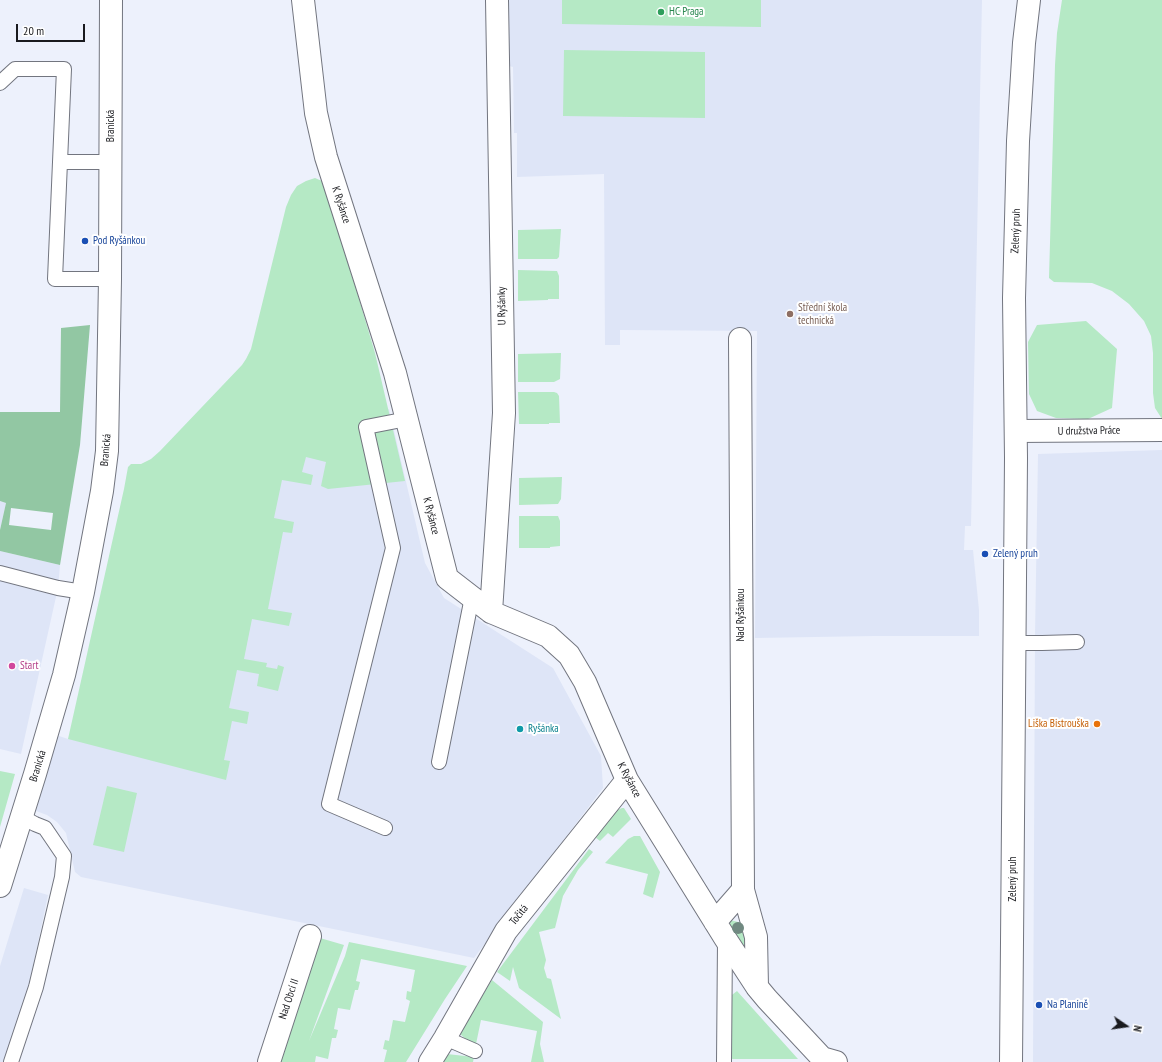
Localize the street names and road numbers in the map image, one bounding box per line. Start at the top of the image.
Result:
street label: Branická [104,110,118,142]
street label: K Ryšánce [329,185,353,225]
street label: Zelený pruh [1009,208,1023,254]
street label: U Ryšánky [495,287,509,325]
street label: U družstva Práce [1058,424,1120,438]
street label: Branická [98,433,114,467]
street label: K Ryšánce [420,496,442,536]
street label: Nad Ryšánkou [734,588,748,642]
street label: Branická [27,749,49,783]
street label: K Ryšánce [614,760,644,800]
street label: Zelený pruh [1006,857,1020,901]
street label: Točitá [507,902,531,928]
street label: Nad Obcí II [276,977,302,1021]

